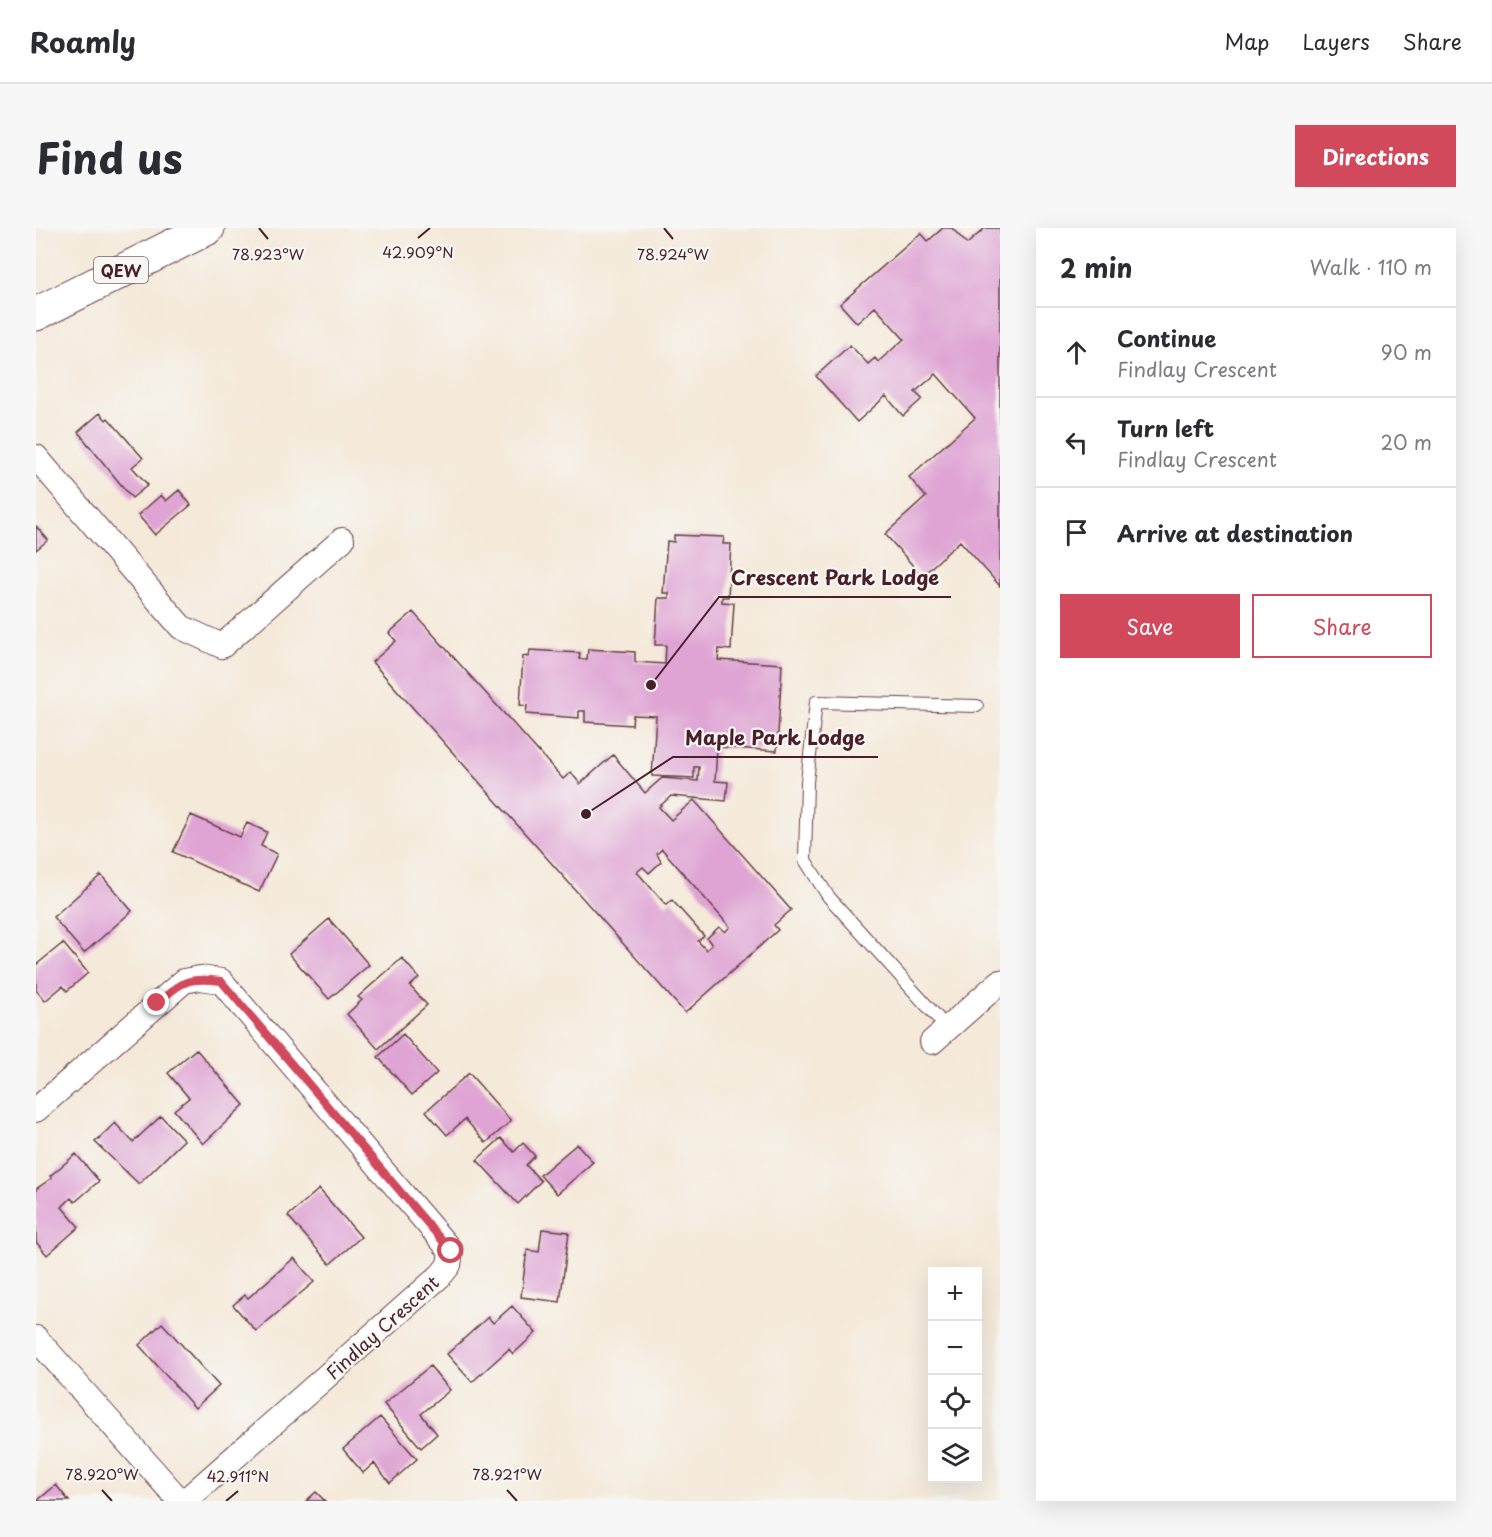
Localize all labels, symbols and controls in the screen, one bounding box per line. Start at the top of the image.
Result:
text: Roamly [30,20,136,63]
text: Map [1225,25,1269,57]
text: Layers [1302,25,1370,57]
text: Share [1403,25,1462,57]
text: Find us [36,125,183,188]
button: Directions [1295,125,1456,187]
text: 42.909°N [382,240,454,263]
text: 78.923°W [232,242,305,265]
text: 78.924°W [637,242,710,265]
text: 2 min [1060,248,1133,287]
text: Walk · 110 m [1310,252,1432,282]
road number: QEW [94,257,148,283]
text: Continue [1117,321,1216,354]
icon: ahead [1060,336,1093,369]
text: 90 m [1381,337,1432,367]
text: Findlay Crescent [1117,354,1277,384]
text: Turn left [1117,411,1214,444]
icon: left [1060,426,1093,459]
text: 20 m [1380,427,1432,457]
text: Findlay Crescent [1117,444,1277,474]
icon: arrive [1060,516,1093,549]
text: Arrive at destination [1117,516,1353,549]
callout: Crescent Park Lodge [719,559,951,597]
text: Crescent Park Lodge [731,562,939,592]
button: Save [1060,594,1240,658]
button: Share [1252,594,1432,658]
callout: Maple Park Lodge [673,719,878,757]
text: Maple Park Lodge [685,722,865,752]
route end [143,989,169,1015]
route start [437,1237,463,1263]
map controls [928,1267,982,1483]
button: + [928,1267,982,1321]
street label: Findlay Crescent [320,1269,444,1385]
button: − [928,1321,982,1375]
button: locate [928,1375,982,1429]
button: layers [928,1429,982,1483]
text: 78.920°W [65,1462,139,1485]
text: 78.921°W [472,1462,542,1485]
text: 42.911°N [207,1464,269,1487]

